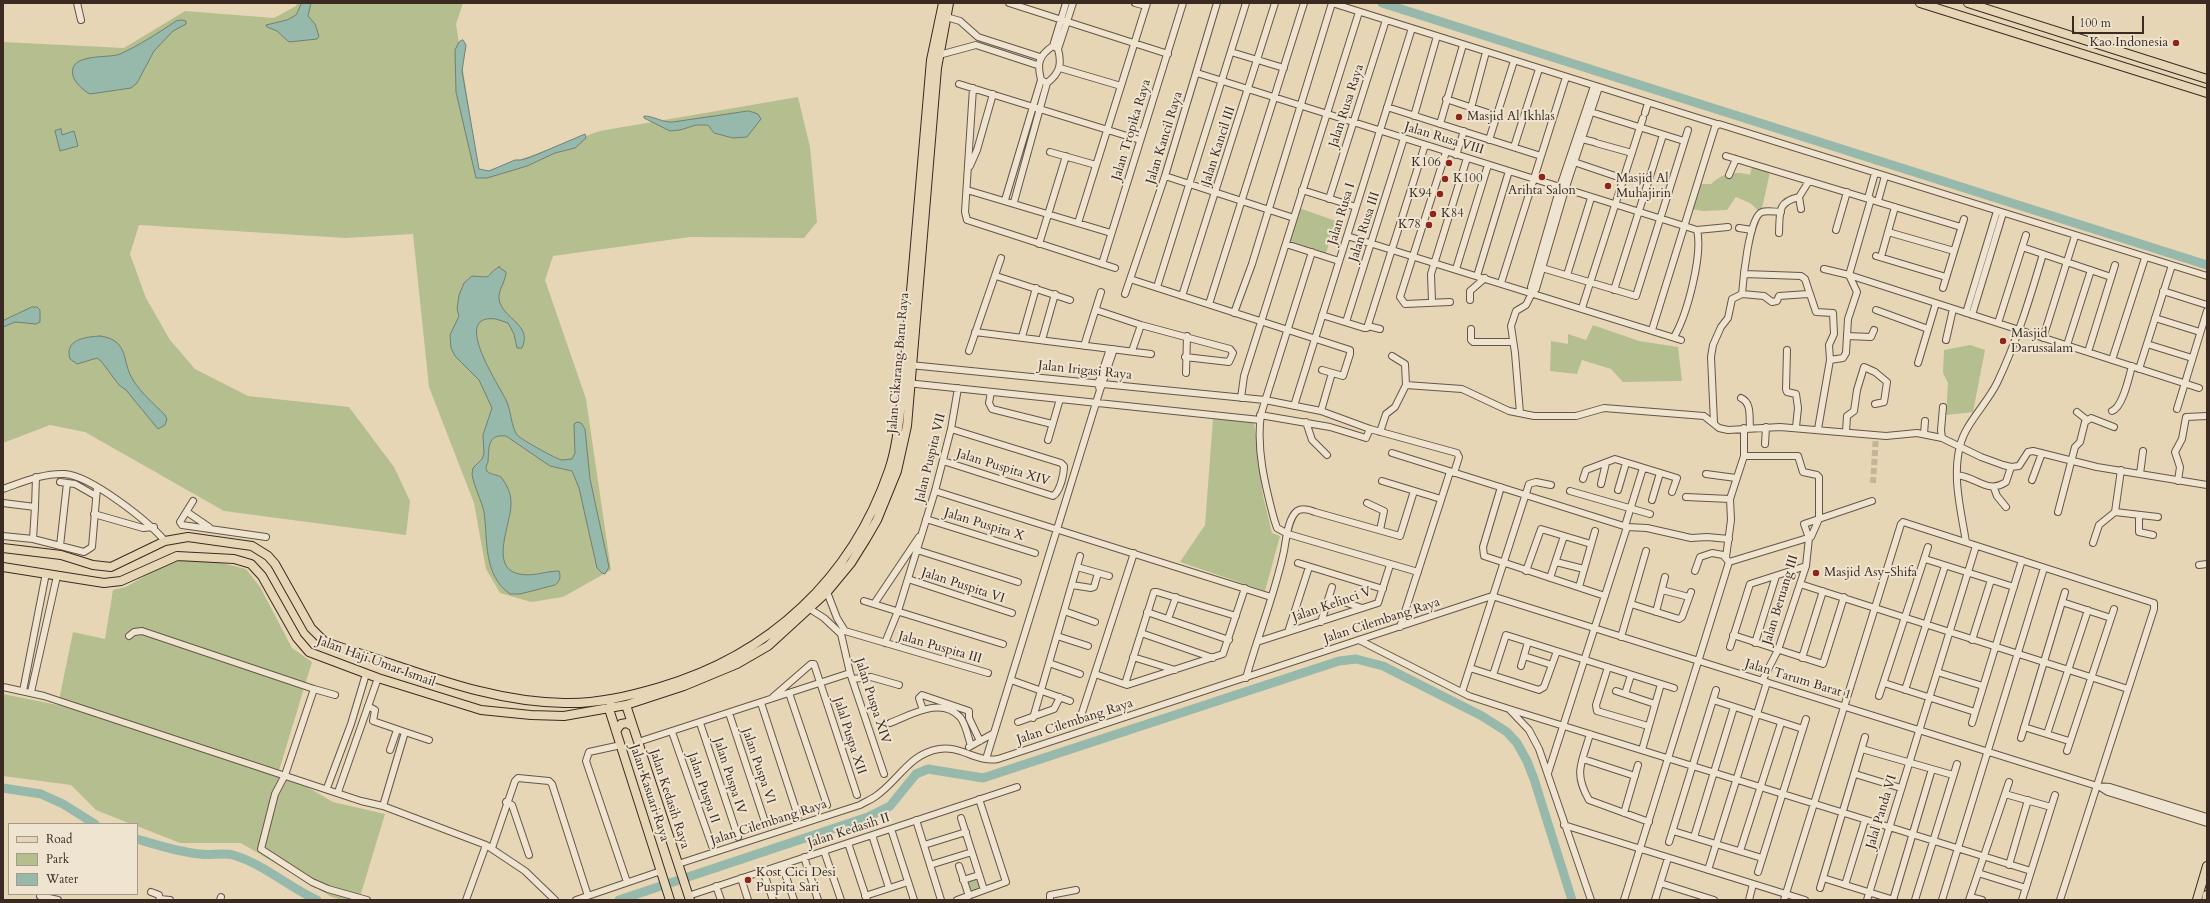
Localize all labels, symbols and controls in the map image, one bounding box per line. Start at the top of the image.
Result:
scale bar [2074,8,2146,34]
text: 100 m [2079,15,2111,31]
place label: Kao Indonesia [2090,35,2168,51]
marker: Kao Indonesia [2171,38,2181,48]
street label: Jalan Rusa Raya [1326,62,1368,150]
street label: Jalan Tropika Raya [1109,78,1155,182]
street label: Jalan Kancil Raya [1144,90,1186,186]
street label: Jalan Kancil III [1199,105,1239,187]
place label: Masjid Al Ikhlas [1467,109,1555,125]
marker: Masjid Al Ikhlas [1454,112,1464,122]
street label: Jalan Rusa VIII [1402,120,1486,158]
place label: K106 [1411,155,1441,171]
marker: K106 [1444,158,1454,168]
place label: K100 [1453,171,1483,187]
place label: Masjid Al Muhajirin [1616,171,1671,202]
marker: Arihta Salon [1537,172,1547,182]
marker: K100 [1440,174,1450,184]
street label: Jalan Rusa I [1325,181,1359,247]
marker: Masjid Al Muhajirin [1603,181,1613,191]
place label: Arihta Salon [1508,183,1576,199]
place label: K94 [1409,186,1432,202]
marker: K94 [1435,189,1445,199]
street label: Jalan Rusa III [1346,190,1384,264]
place label: K84 [1441,206,1464,222]
marker: K84 [1428,209,1438,219]
place label: K78 [1398,217,1421,233]
marker: K78 [1424,220,1434,230]
street label: Jalan Cikarang Baru Raya [885,292,913,434]
place label: Masjid Darussalam [2011,326,2073,357]
marker: Masjid Darussalam [1998,336,2008,346]
street label: Jalan Irigasi Raya [1037,358,1133,384]
street label: Jalan Puspita VII [912,412,950,504]
street label: Jalan Puspita XIV [954,446,1052,490]
street label: Jalan Puspita X [942,505,1026,545]
street label: Jalan Beruang III [1760,553,1802,647]
street label: Jalan Puspita VI [919,565,1007,607]
place label: Masjid Asy-Shifa [1824,565,1917,581]
marker: Masjid Asy-Shifa [1811,568,1821,578]
street label: Jalan Kelinci V [1291,584,1373,626]
street label: Jalan Cilembang Raya [1322,595,1442,647]
street label: Jalan Puspita III [896,629,984,667]
street label: Jalan Haji Umar Ismail [315,633,437,691]
street label: Jalan Puspa XIV [851,656,893,746]
street label: Jalan Tarum Barat 1 [1743,656,1853,704]
street label: Jalal Puspa XII [829,696,869,776]
street label: Jalan Cilembang Raya [1015,696,1135,748]
street label: Jalan Puspa VI [738,726,778,806]
street label: Jalan Puspa IV [709,736,749,816]
street label: Jalan Kasuari Raya [626,742,672,844]
street label: Jalan Kedasih Raya [646,747,692,851]
street label: Jalan Puspa II [684,751,722,825]
street label: Jalal Panda VI [1863,773,1901,851]
street label: Jalan Cilembang Raya [709,797,829,849]
street label: Jalan Kedasih II [806,810,892,852]
legend [8,823,138,895]
text: Road [46,831,72,847]
text: Park [46,851,69,867]
place label: Kost Cici Desi Puspita Sari [756,865,836,896]
text: Water [46,871,78,887]
marker: Kost Cici Desi Puspita Sari [743,875,753,885]

